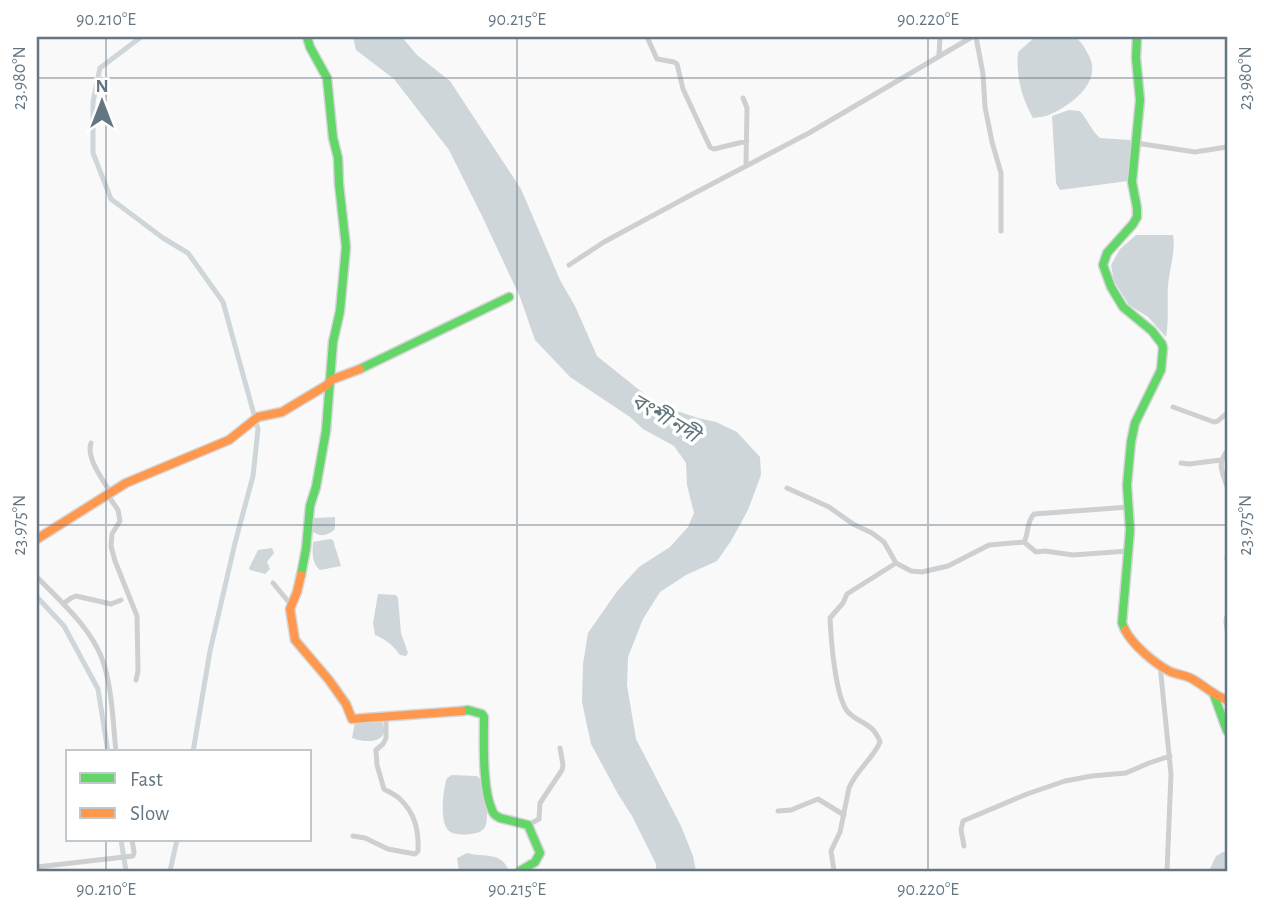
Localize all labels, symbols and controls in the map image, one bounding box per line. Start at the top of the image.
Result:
text: 90.210°E [76,11,136,29]
text: 90.215°E [488,11,546,29]
text: 90.220°E [897,11,959,29]
text: 23.980°N [11,46,29,110]
text: 23.980°N [1237,46,1255,110]
north arrow [66,66,136,136]
text: N [95,77,109,96]
water label: বংশী নদী [628,387,708,448]
text: 23.975°N [11,495,29,555]
text: 23.975°N [1237,495,1255,555]
legend [66,750,312,842]
text: Fast [130,769,163,790]
text: Slow [130,803,169,824]
text: 90.210°E [76,881,136,899]
text: 90.215°E [488,881,546,899]
text: 90.220°E [897,881,959,899]

